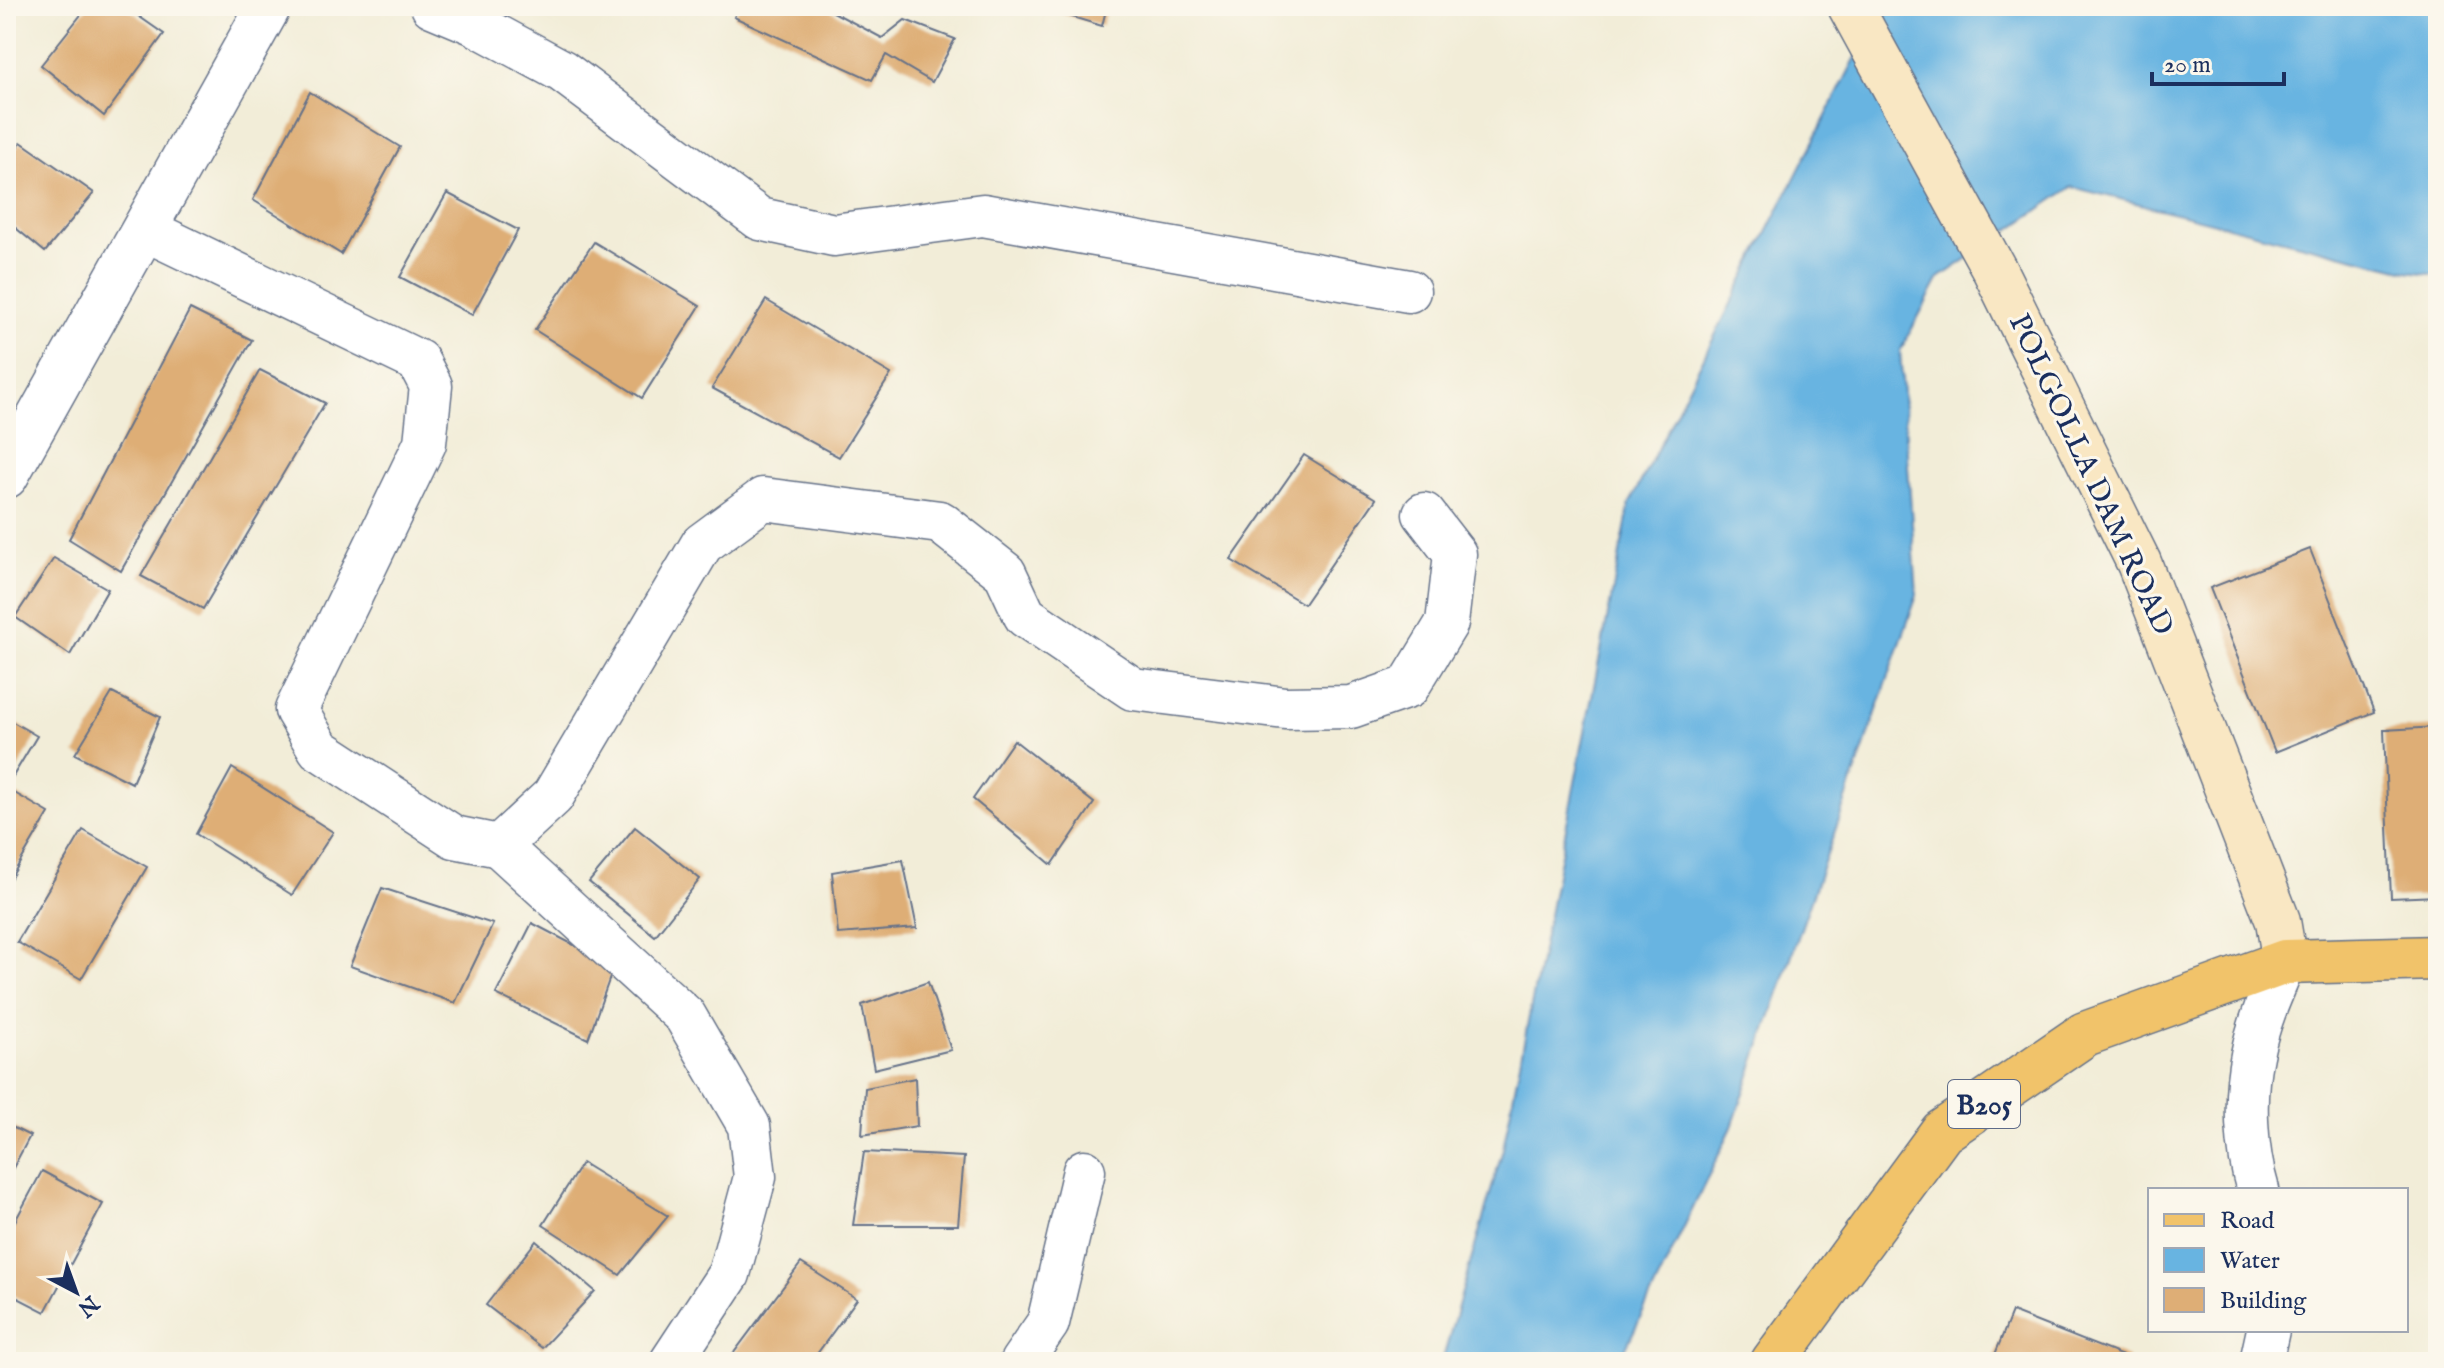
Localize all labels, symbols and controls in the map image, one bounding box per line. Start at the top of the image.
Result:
scale bar [2152,36,2284,86]
text: 20 m [2164,50,2211,81]
street label: POLGOLLA DAM ROAD [1999,308,2181,642]
road number: B205 [1948,1080,2020,1128]
legend [2148,1188,2408,1332]
text: Road [2220,1206,2274,1237]
text: Water [2220,1246,2280,1277]
north arrow [36,1252,116,1332]
text: Building [2220,1286,2307,1317]
text: N [71,1288,105,1322]

